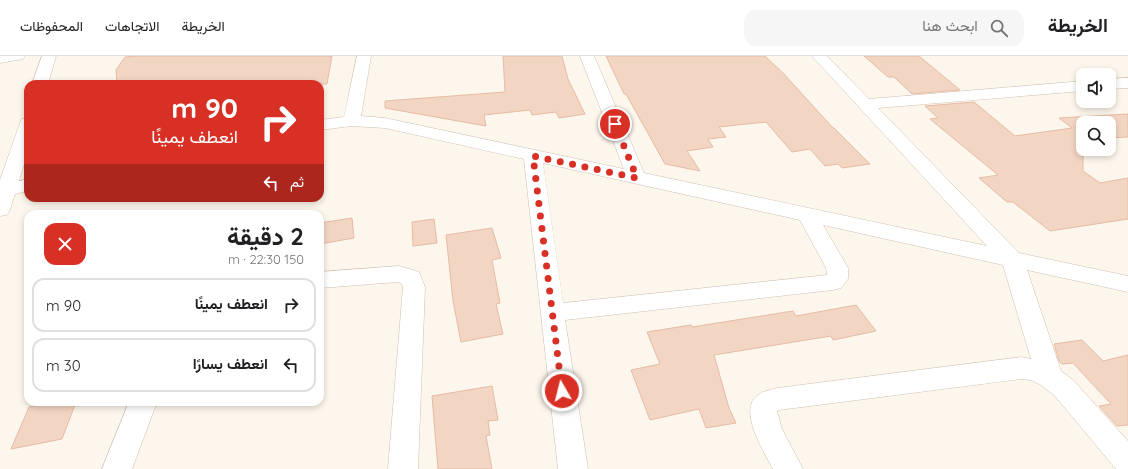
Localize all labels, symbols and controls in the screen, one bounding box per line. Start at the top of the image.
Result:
search box [744,10,1024,46]
text: الخريطة [1048,13,1108,37]
text: ابحث هنا [922,16,978,35]
text: المحفوظات [20,17,83,35]
text: الاتجاهات [105,17,159,35]
text: الخريطة [181,17,225,35]
icon: search [988,17,1010,39]
map controls [1076,68,1116,156]
button: sound [1076,68,1116,108]
text: 90 m [171,90,238,125]
icon: right [252,96,304,148]
pin [598,107,632,141]
icon: arrive [604,113,626,135]
button: search [1076,116,1116,156]
text: انعطف يمينًا [151,125,238,148]
icon: left [260,172,282,194]
text: ثم [290,172,304,191]
text: 2 دقيقة [227,221,304,251]
button: close [44,223,86,265]
text: 150 m · 22:30 [228,251,304,267]
text: انعطف يمينًا [195,294,268,313]
icon: right [280,294,302,316]
text: 90 m [46,296,81,315]
text: انعطف يسارًا [193,354,268,373]
icon: left [280,354,302,376]
text: 30 m [46,356,81,375]
position arrow [541,370,583,412]

